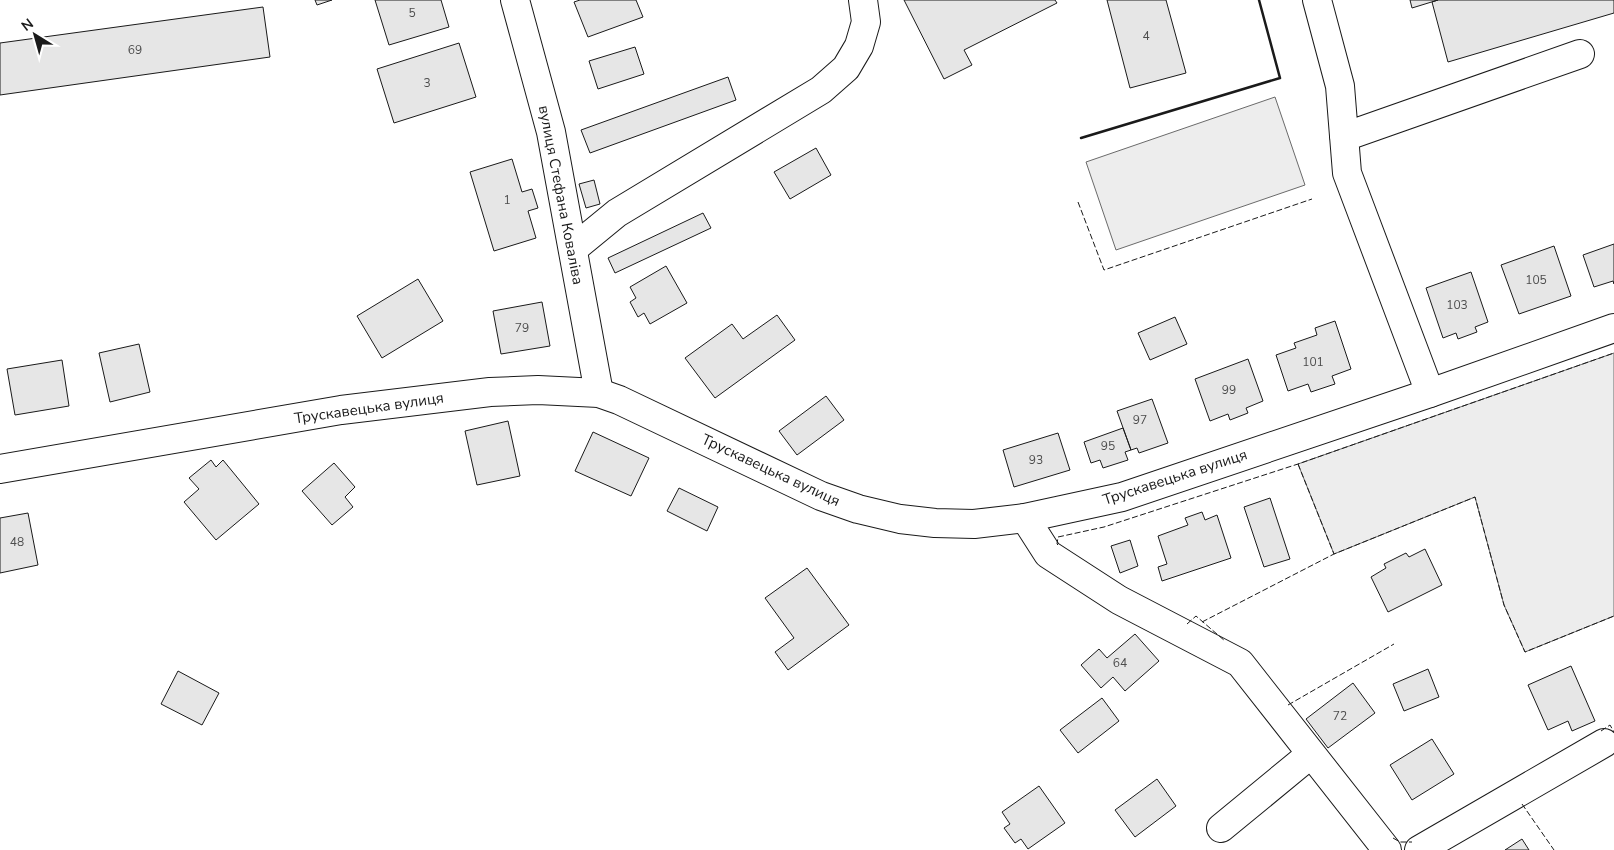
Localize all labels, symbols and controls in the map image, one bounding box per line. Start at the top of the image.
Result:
house number: 5 [408,5,416,21]
north arrow [10,10,60,60]
text: N [18,14,37,36]
house number: 4 [1142,28,1150,44]
house number: 69 [128,42,142,58]
house number: 3 [423,75,431,91]
street label: вулиця Стефана Коваліва [534,104,588,286]
house number: 1 [503,192,511,208]
house number: 105 [1525,272,1547,288]
house number: 103 [1446,297,1468,313]
house number: 79 [515,320,529,336]
house number: 101 [1302,354,1324,370]
house number: 99 [1222,382,1236,398]
street label: Трускавецька вулиця [293,388,445,428]
house number: 97 [1133,412,1147,428]
street label: Трускавецька вулиця [698,429,844,511]
house number: 95 [1101,438,1115,454]
street label: Трускавецька вулиця [1100,444,1250,510]
house number: 93 [1029,452,1043,468]
house number: 48 [10,534,24,550]
house number: 64 [1113,655,1127,671]
house number: 72 [1333,708,1347,724]

